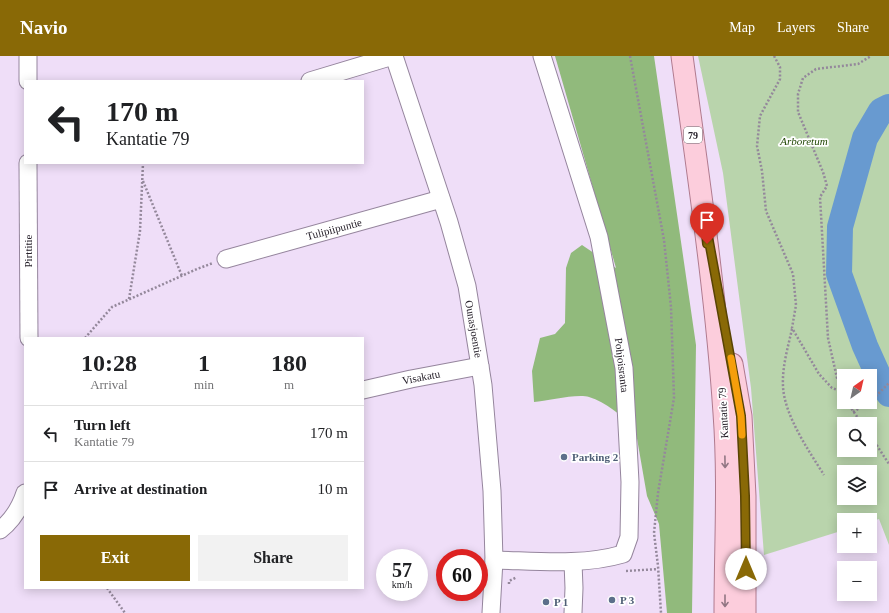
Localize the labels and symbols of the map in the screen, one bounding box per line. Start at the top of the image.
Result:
road number: 79 [684,127,702,143]
park label: Arboretum [779,135,828,147]
pin [690,203,724,244]
street label: Tulipiipuntie [305,216,363,242]
street label: Pirttitie [22,234,34,268]
street label: Ounasjoentie [463,299,485,359]
street label: Pohjoisranta [613,337,631,393]
street label: Visakatu [401,367,441,387]
north arrow [837,369,877,409]
street label: Kantatie 79 [716,387,730,439]
place label: Parking 2 [572,451,619,463]
marker: Parking 2 [559,452,569,462]
one-way arrow [721,455,729,468]
position arrow [725,548,767,590]
speed limit sign: 60 [436,549,488,601]
place label: P 3 [620,594,635,606]
one-way arrow [721,594,729,607]
marker: P 3 [607,595,617,605]
place label: P 1 [554,596,568,608]
marker: P 1 [541,597,551,607]

